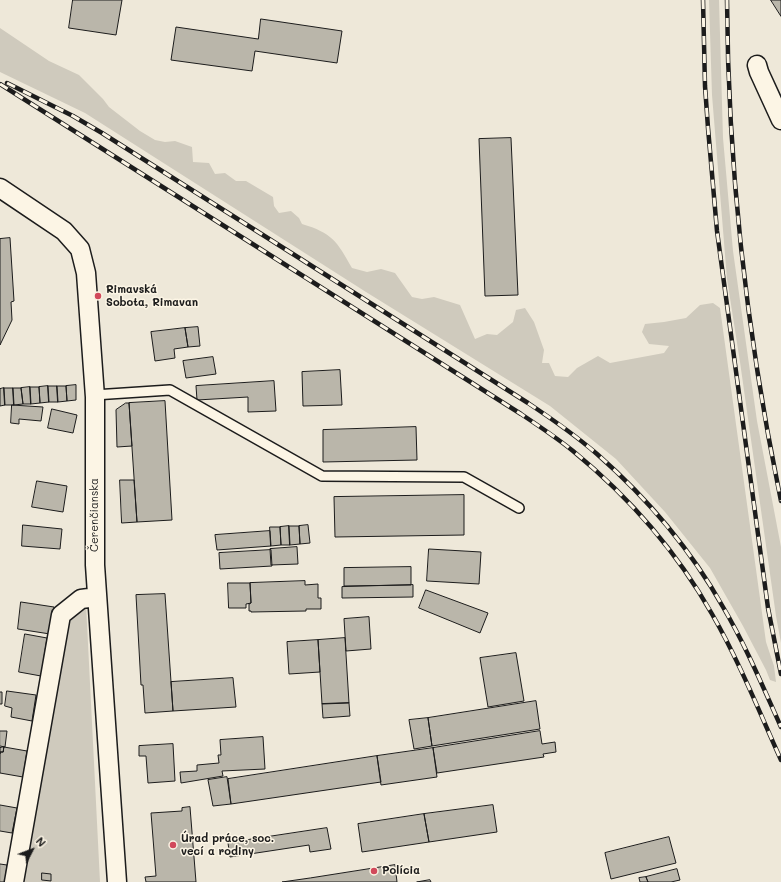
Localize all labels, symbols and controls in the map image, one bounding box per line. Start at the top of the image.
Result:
place label: Rimavská Sobota, Rimavan [106,283,198,309]
marker: Rimavská Sobota, Rimavan [93,291,103,301]
street label: Čerenčianska [88,478,102,552]
north arrow [12,830,52,870]
place label: Úrad práce, soc. vecí a rodiny [181,832,274,858]
text: N [33,834,50,850]
marker: Úrad práce, soc. vecí a rodiny [168,840,178,850]
place label: Polícia [382,864,420,878]
marker: Polícia [369,866,379,876]

